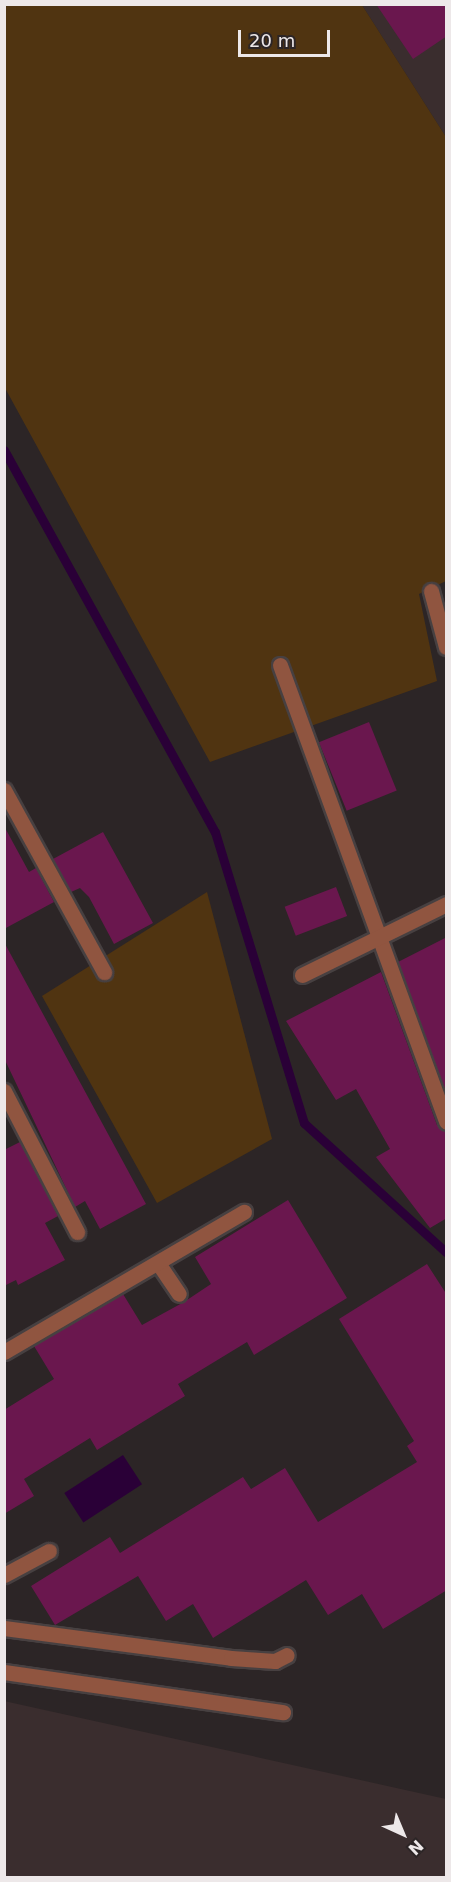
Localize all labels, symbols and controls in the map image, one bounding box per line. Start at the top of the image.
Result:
scale bar [241,18,332,56]
text: 20 m [249,30,295,51]
north arrow [373,1804,433,1864]
text: N [404,1836,427,1859]

